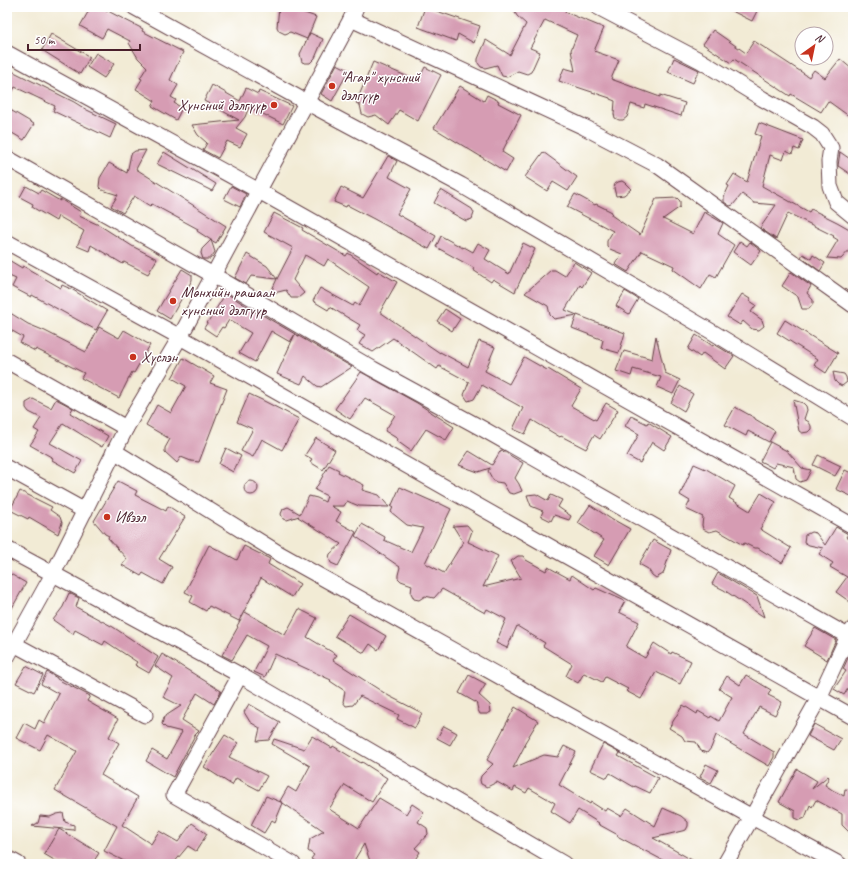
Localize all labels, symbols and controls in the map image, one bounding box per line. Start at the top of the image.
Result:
scale bar [28,26,140,52]
north arrow [794,26,834,66]
text: N [813,30,828,47]
text: 50 m [34,32,56,48]
place label: "Агар" хүнсний дэлгүүр [340,67,421,105]
marker: "Агар" хүнсний дэлгүүр [327,81,337,91]
place label: Хүнсний дэлгүүр [178,95,267,115]
marker: Хүнсний дэлгүүр [269,100,279,110]
place label: Мөнхийн рашаан хүнсний дэлгүүр [181,282,276,320]
marker: Мөнхийн рашаан хүнсний дэлгүүр [168,296,178,306]
place label: Хүслэн [141,347,179,367]
marker: Хүслэн [128,352,138,362]
place label: Ивээл [115,507,147,527]
marker: Ивээл [102,512,112,522]

